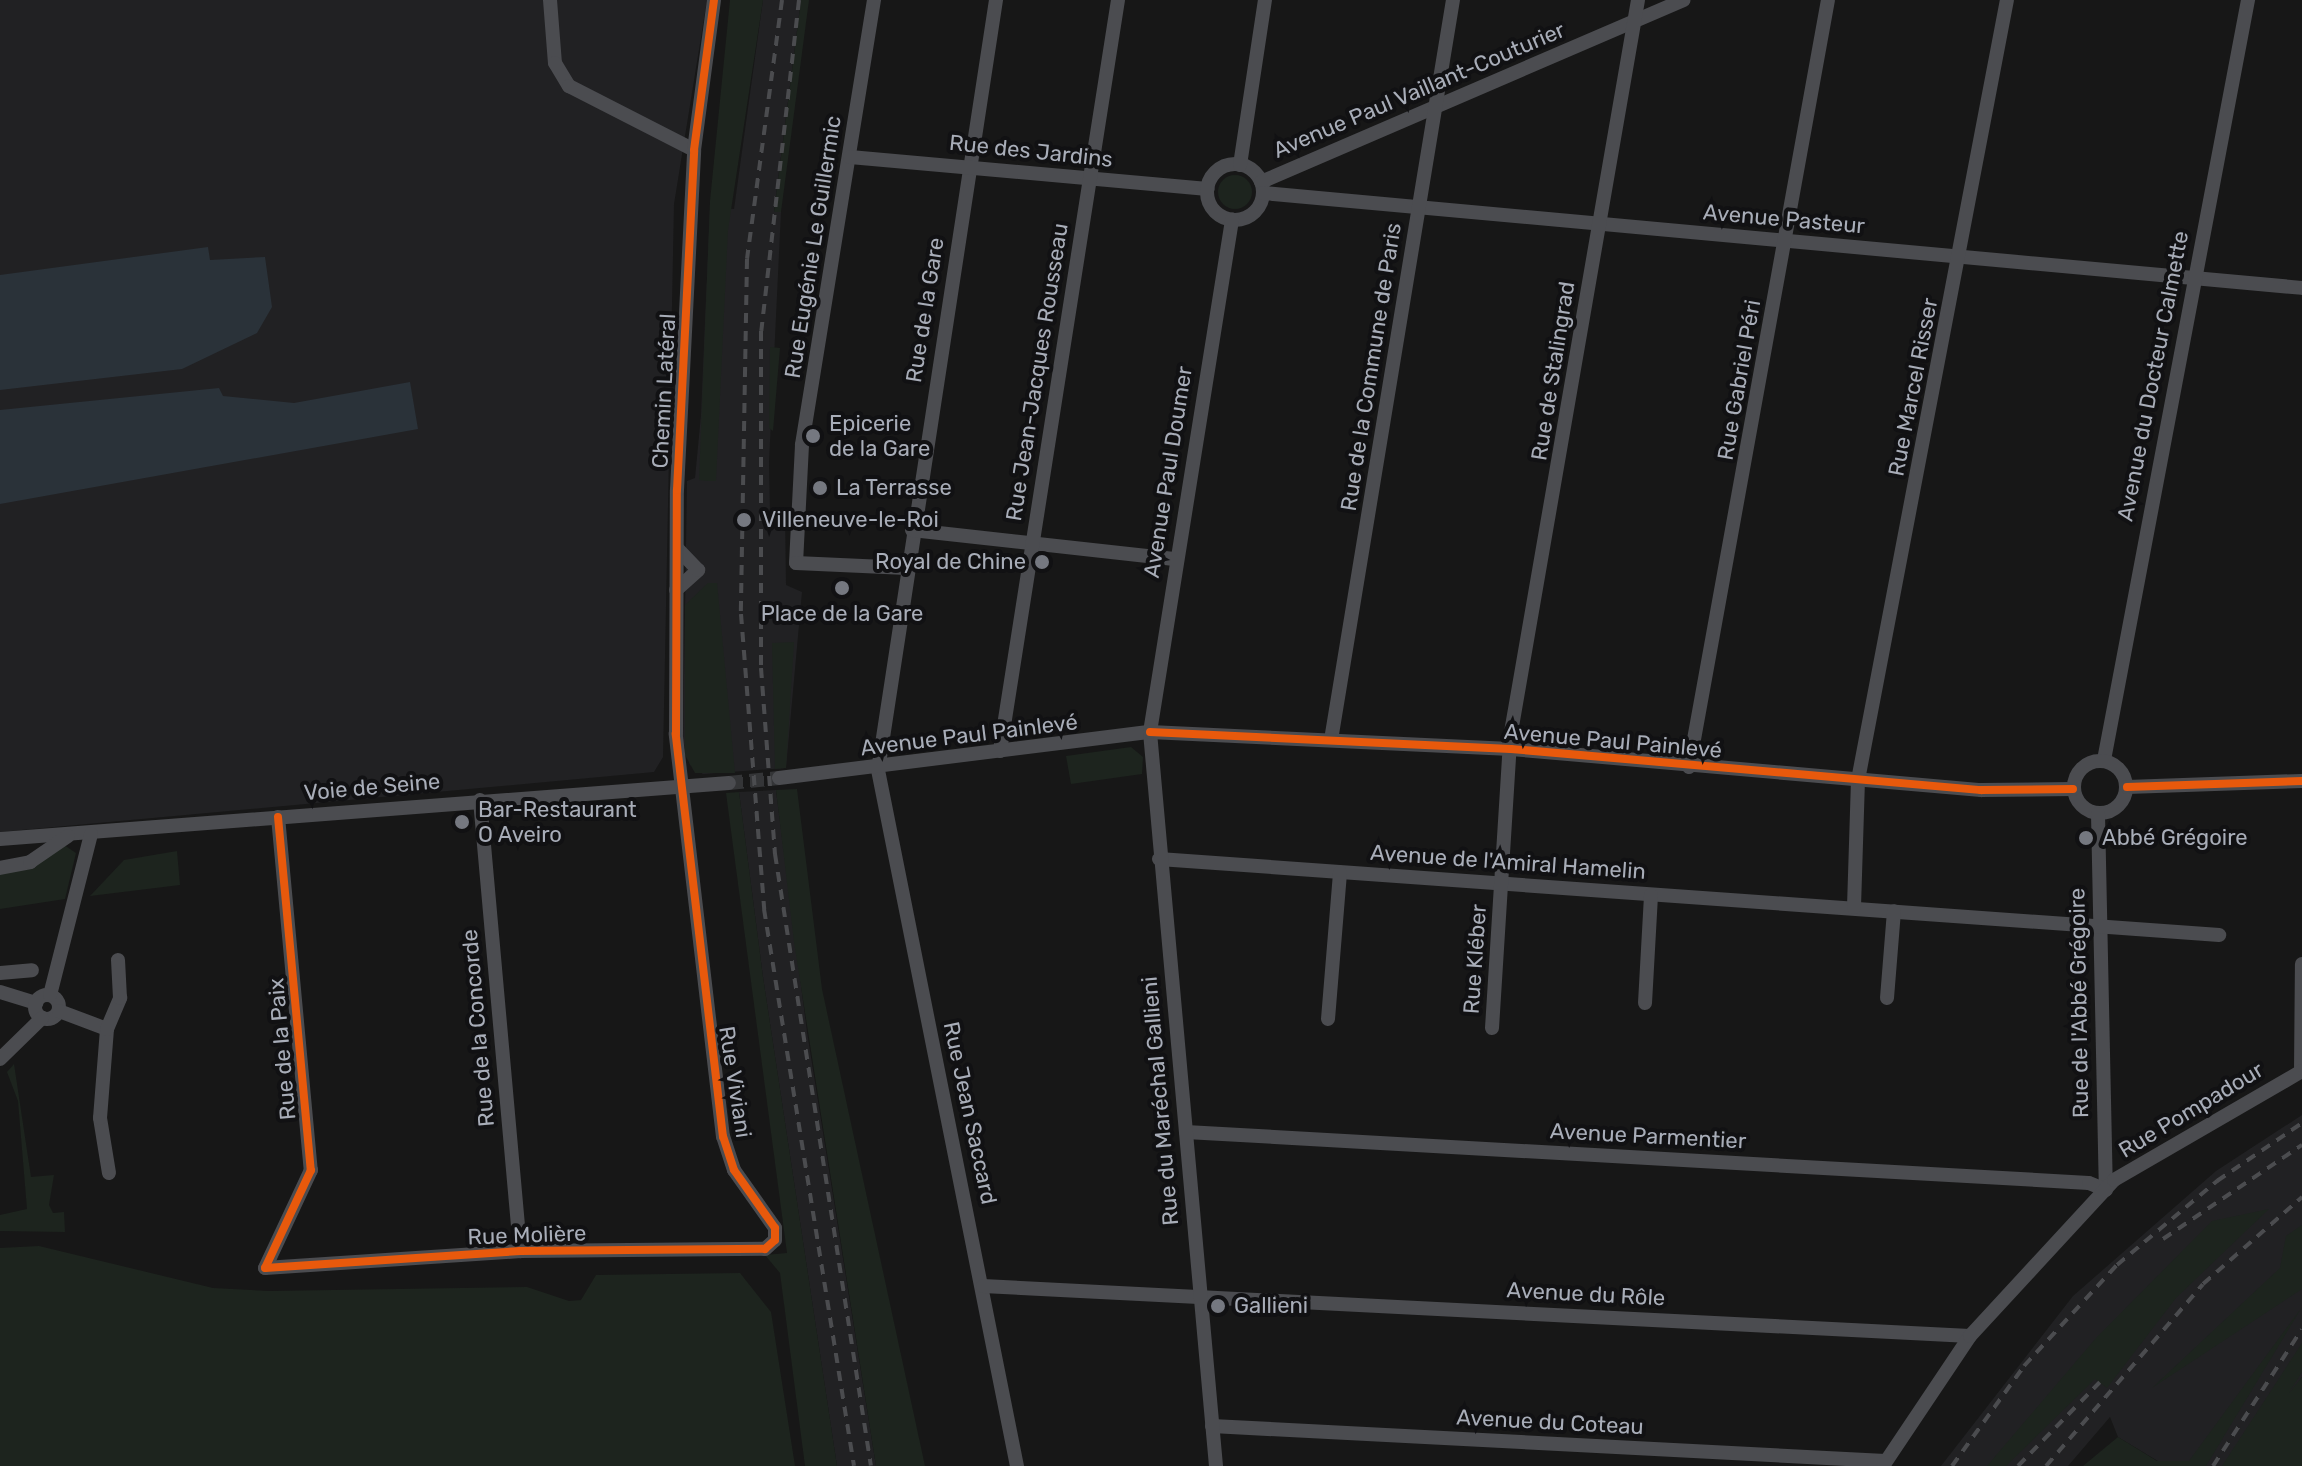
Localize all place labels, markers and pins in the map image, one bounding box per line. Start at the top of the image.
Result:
place label: Epicerie de la Gare [829,410,930,462]
marker: Epicerie de la Gare [804,427,822,445]
place label: La Terrasse [836,475,952,501]
marker: La Terrasse [811,479,829,497]
place label: Villeneuve-le-Roi [762,507,939,533]
marker: Villeneuve-le-Roi [733,509,755,531]
place label: Royal de Chine [875,549,1026,575]
marker: Royal de Chine [1033,553,1051,571]
marker: Place de la Gare [833,579,851,597]
place label: Place de la Gare [761,601,923,627]
place label: Bar-Restaurant O Aveiro [478,796,637,848]
marker: Bar-Restaurant O Aveiro [453,813,471,831]
place label: Abbé Grégoire [2102,825,2248,851]
marker: Abbé Grégoire [2077,829,2095,847]
place label: Gallieni [1234,1293,1308,1319]
marker: Gallieni [1209,1297,1227,1315]

